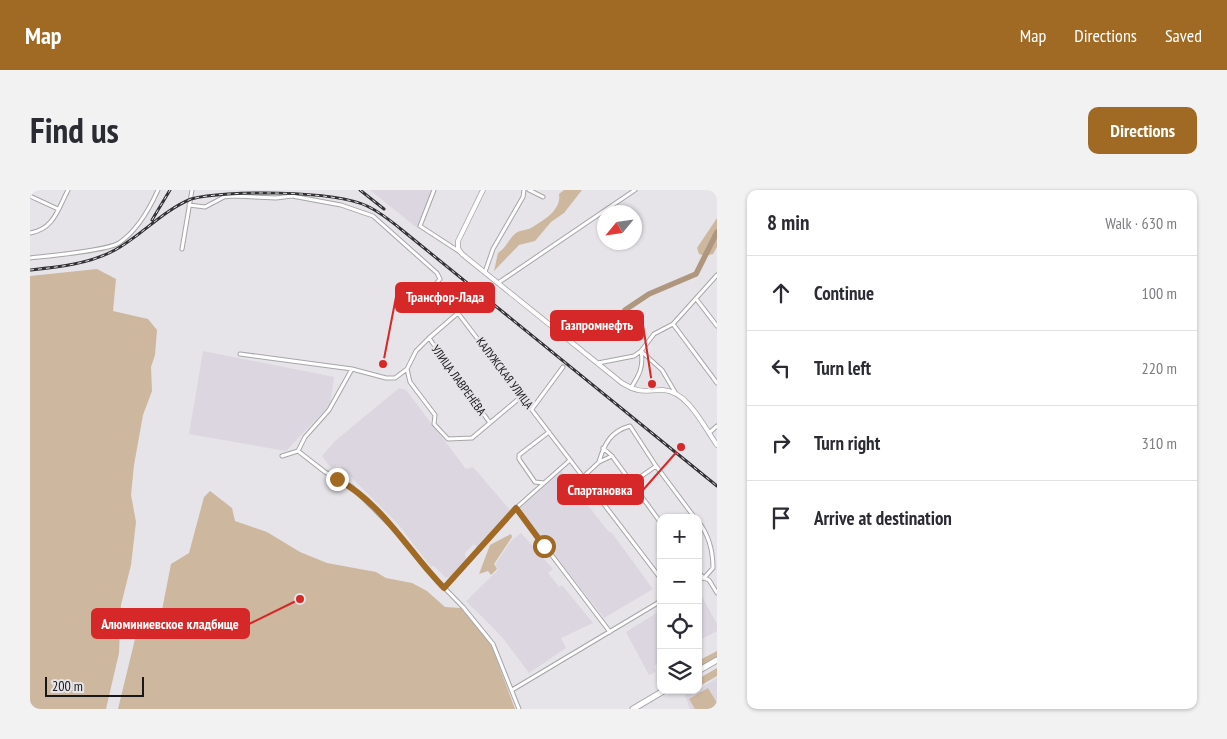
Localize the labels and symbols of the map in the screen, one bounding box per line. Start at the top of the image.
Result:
north arrow [597,205,642,250]
callout: Трансфор-Лада [396,283,494,312]
text: Трансфор-Лада [406,288,484,306]
callout: Газпромнефть [551,311,643,340]
text: Газпромнефть [561,316,633,334]
street label: КАЛУЖСКАЯ УЛИЦА [473,334,537,412]
street label: УЛИЦА ЛАВРЕНЁВА [429,342,490,418]
route end [326,468,349,491]
callout: Спартановка [558,475,643,504]
text: Спартановка [568,481,633,499]
route start [533,535,556,558]
callout: Алюминиевское кладбище [92,609,249,638]
text: Алюминиевское кладбище [100,615,239,633]
scale bar [45,674,144,697]

